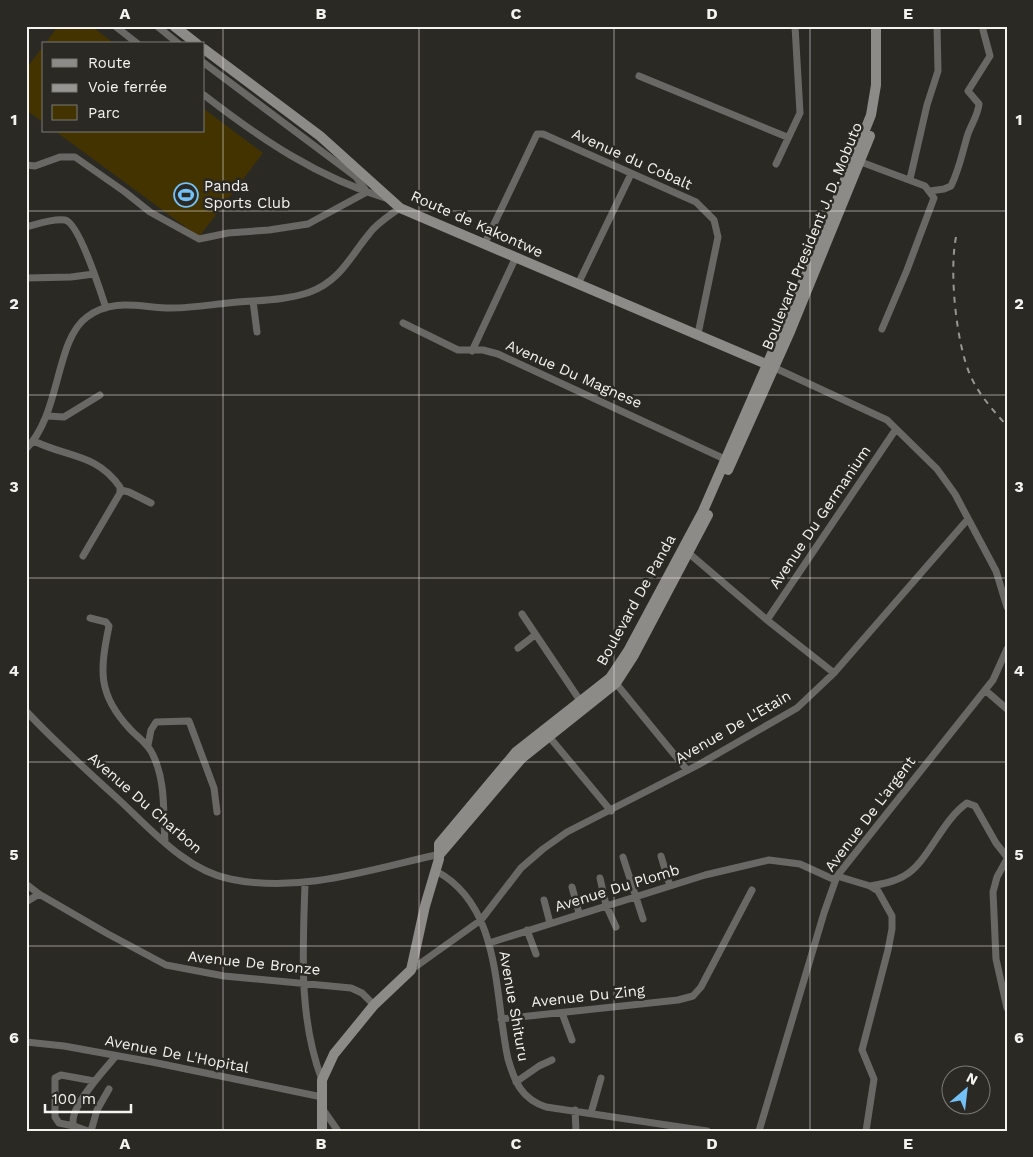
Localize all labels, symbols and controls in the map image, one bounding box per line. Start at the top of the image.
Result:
text: A [120,4,131,23]
text: B [316,4,327,23]
text: C [511,4,522,23]
text: D [706,4,718,23]
text: E [903,4,913,23]
legend [42,42,205,132]
text: Route [88,54,131,72]
text: Voie ferrée [88,78,167,96]
text: Parc [88,104,120,122]
text: 1 [11,110,17,129]
text: 1 [1016,110,1022,129]
street label: Boulevard President J. D. Mobuto [758,120,866,352]
street label: Avenue du Cobalt [569,124,696,194]
place label: Panda Sports Club [204,177,290,212]
sports icon: Panda Sports Club [173,182,199,208]
street label: Route de Kakontwe [408,187,546,261]
text: 2 [9,294,19,313]
text: 2 [1014,294,1024,313]
street label: Avenue Du Magnese [503,336,645,412]
street label: Avenue Du Germanium [765,442,875,592]
text: 3 [9,477,19,496]
text: 3 [1014,477,1024,496]
street label: Boulevard De Panda [592,531,680,669]
text: 4 [9,661,19,680]
text: 4 [1014,661,1024,680]
street label: Avenue De L'Etain [672,687,794,767]
street label: Avenue Du Charbon [84,749,206,857]
street label: Avenue De L'argent [821,752,920,875]
text: 5 [9,845,19,864]
text: 5 [1014,845,1024,864]
street label: Avenue Du Plomb [552,860,682,916]
street label: Avenue De Bronze [187,947,321,979]
street label: Avenue Shituru [495,949,533,1063]
street label: Avenue Du Zing [530,981,646,1011]
text: 6 [9,1028,19,1047]
text: 6 [1014,1028,1024,1047]
street label: Avenue De L'Hopital [104,1031,251,1077]
north arrow [940,1064,990,1114]
text: N [964,1069,980,1088]
scale bar [45,1082,131,1114]
text: 100 m [52,1090,96,1108]
text: A [120,1134,131,1153]
text: B [316,1134,327,1153]
text: C [511,1134,522,1153]
text: D [706,1134,718,1153]
text: E [903,1134,913,1153]

